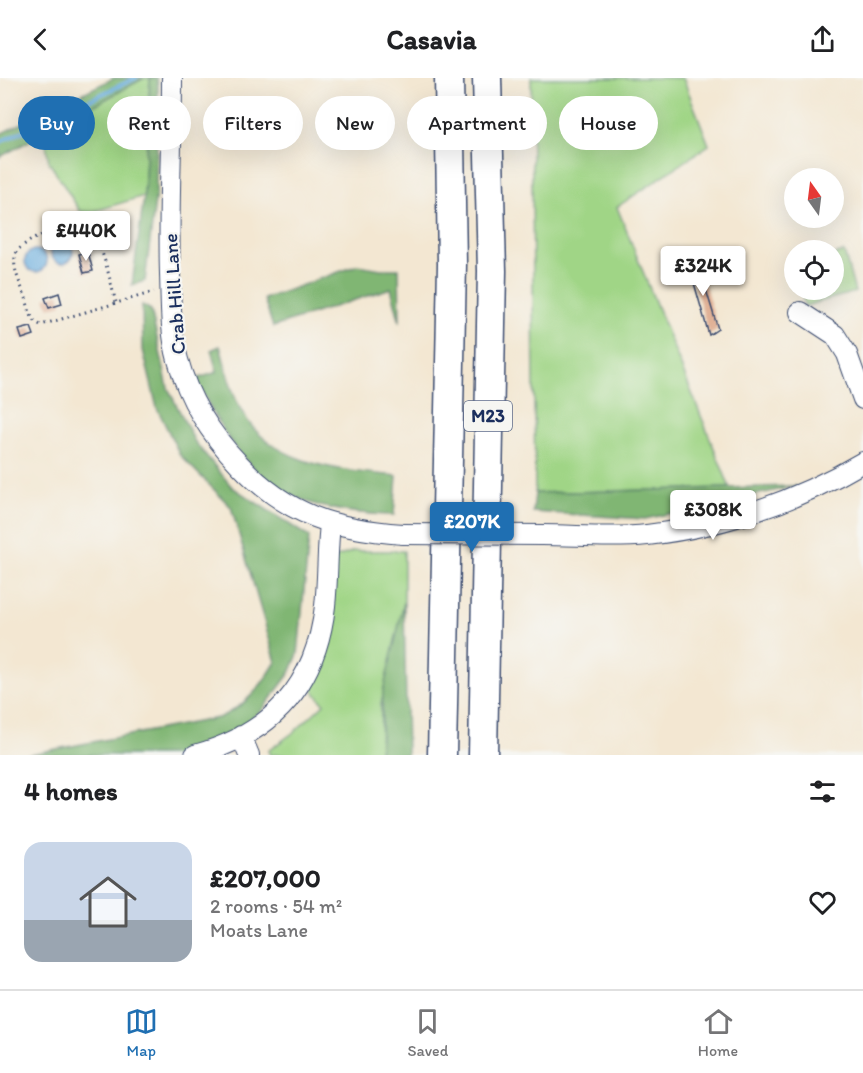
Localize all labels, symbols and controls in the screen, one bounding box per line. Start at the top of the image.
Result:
icon: back [24,23,57,56]
text: Casavia [386,23,477,56]
icon: share [806,23,839,56]
chip: Buy [18,96,95,150]
chip: Rent [107,96,191,150]
chip: Filters [203,96,303,150]
chip: New [315,96,395,150]
chip: Apartment [407,96,547,150]
chip: House [559,96,658,150]
north arrow [784,168,844,228]
map controls [784,168,844,300]
pin: £440K [44,211,128,262]
text: £440K [56,218,116,242]
street label: Crab Hill Lane [158,233,190,355]
button: locate [784,240,844,300]
pin: £324K [661,246,745,297]
text: £324K [675,253,731,277]
road number: M23 [464,401,512,431]
pin: £308K [671,490,755,541]
text: £308K [684,497,742,521]
pin: £207K [430,502,514,553]
text: £207K [444,509,500,533]
text: 4 homes [24,775,118,807]
icon: filters [806,775,839,808]
text: £207,000 [210,862,321,894]
icon: home [72,866,144,938]
icon: heart [806,886,839,919]
text: 2 rooms · 54 m² [210,894,342,918]
text: Moats Lane [210,918,308,942]
tab: Map [125,1005,158,1060]
tab: Saved [407,1005,448,1060]
tab: Home [698,1005,738,1060]

